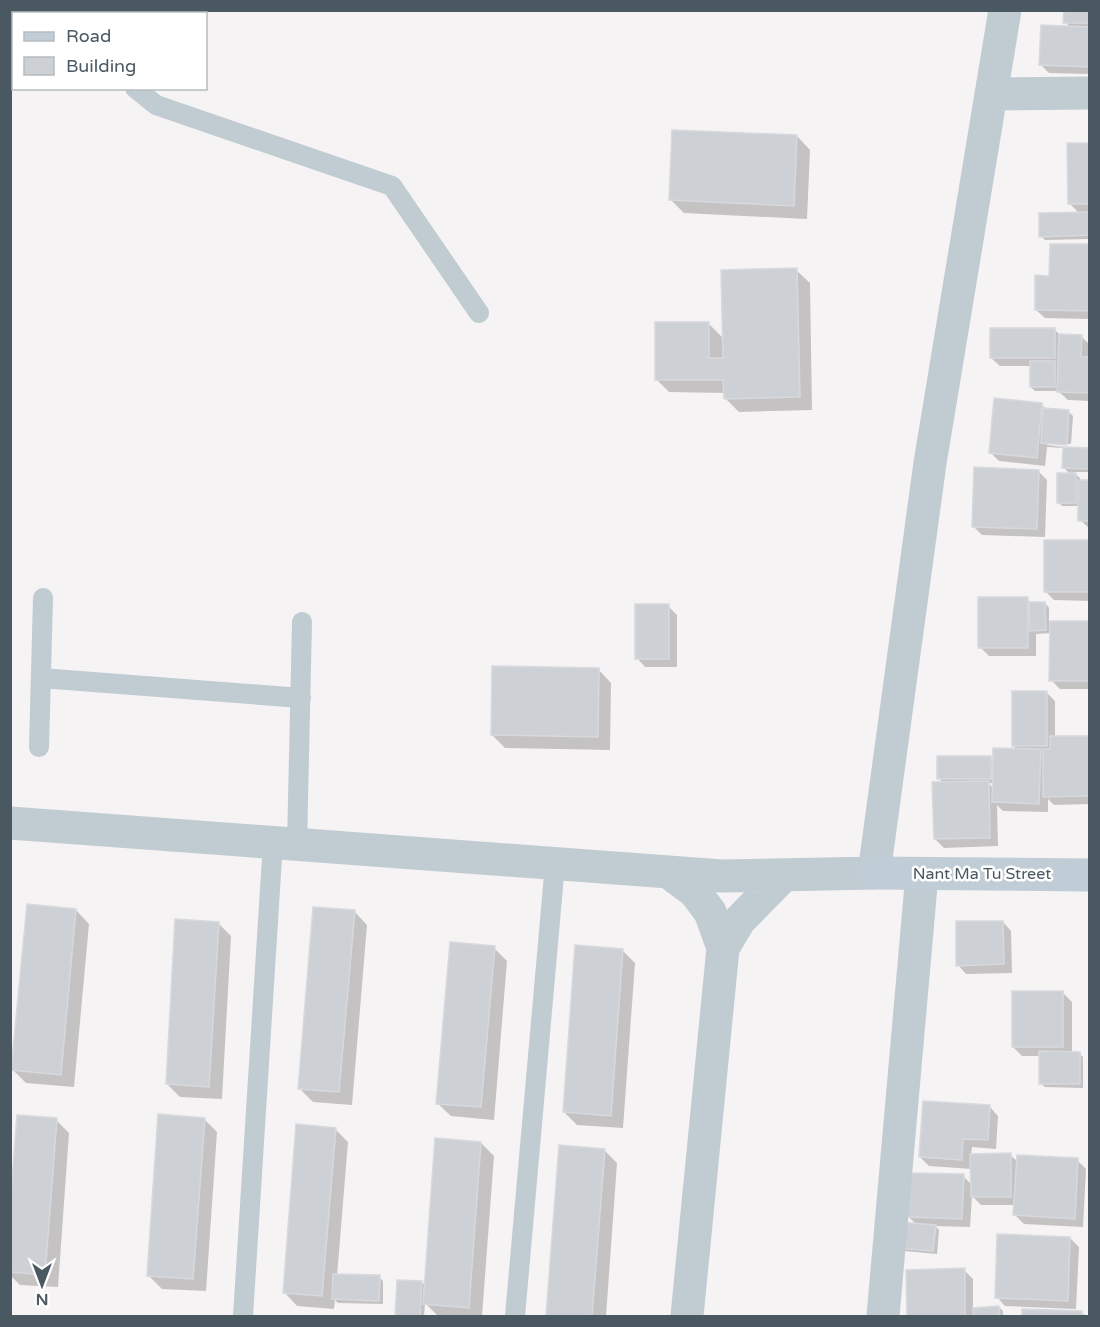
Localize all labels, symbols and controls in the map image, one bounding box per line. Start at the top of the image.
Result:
legend [12,12,207,90]
text: Road [66,25,111,47]
text: Building [66,55,136,77]
street label: Nant Ma Tu Street [913,864,1051,884]
north arrow [12,1255,72,1315]
text: N [36,1289,48,1309]

